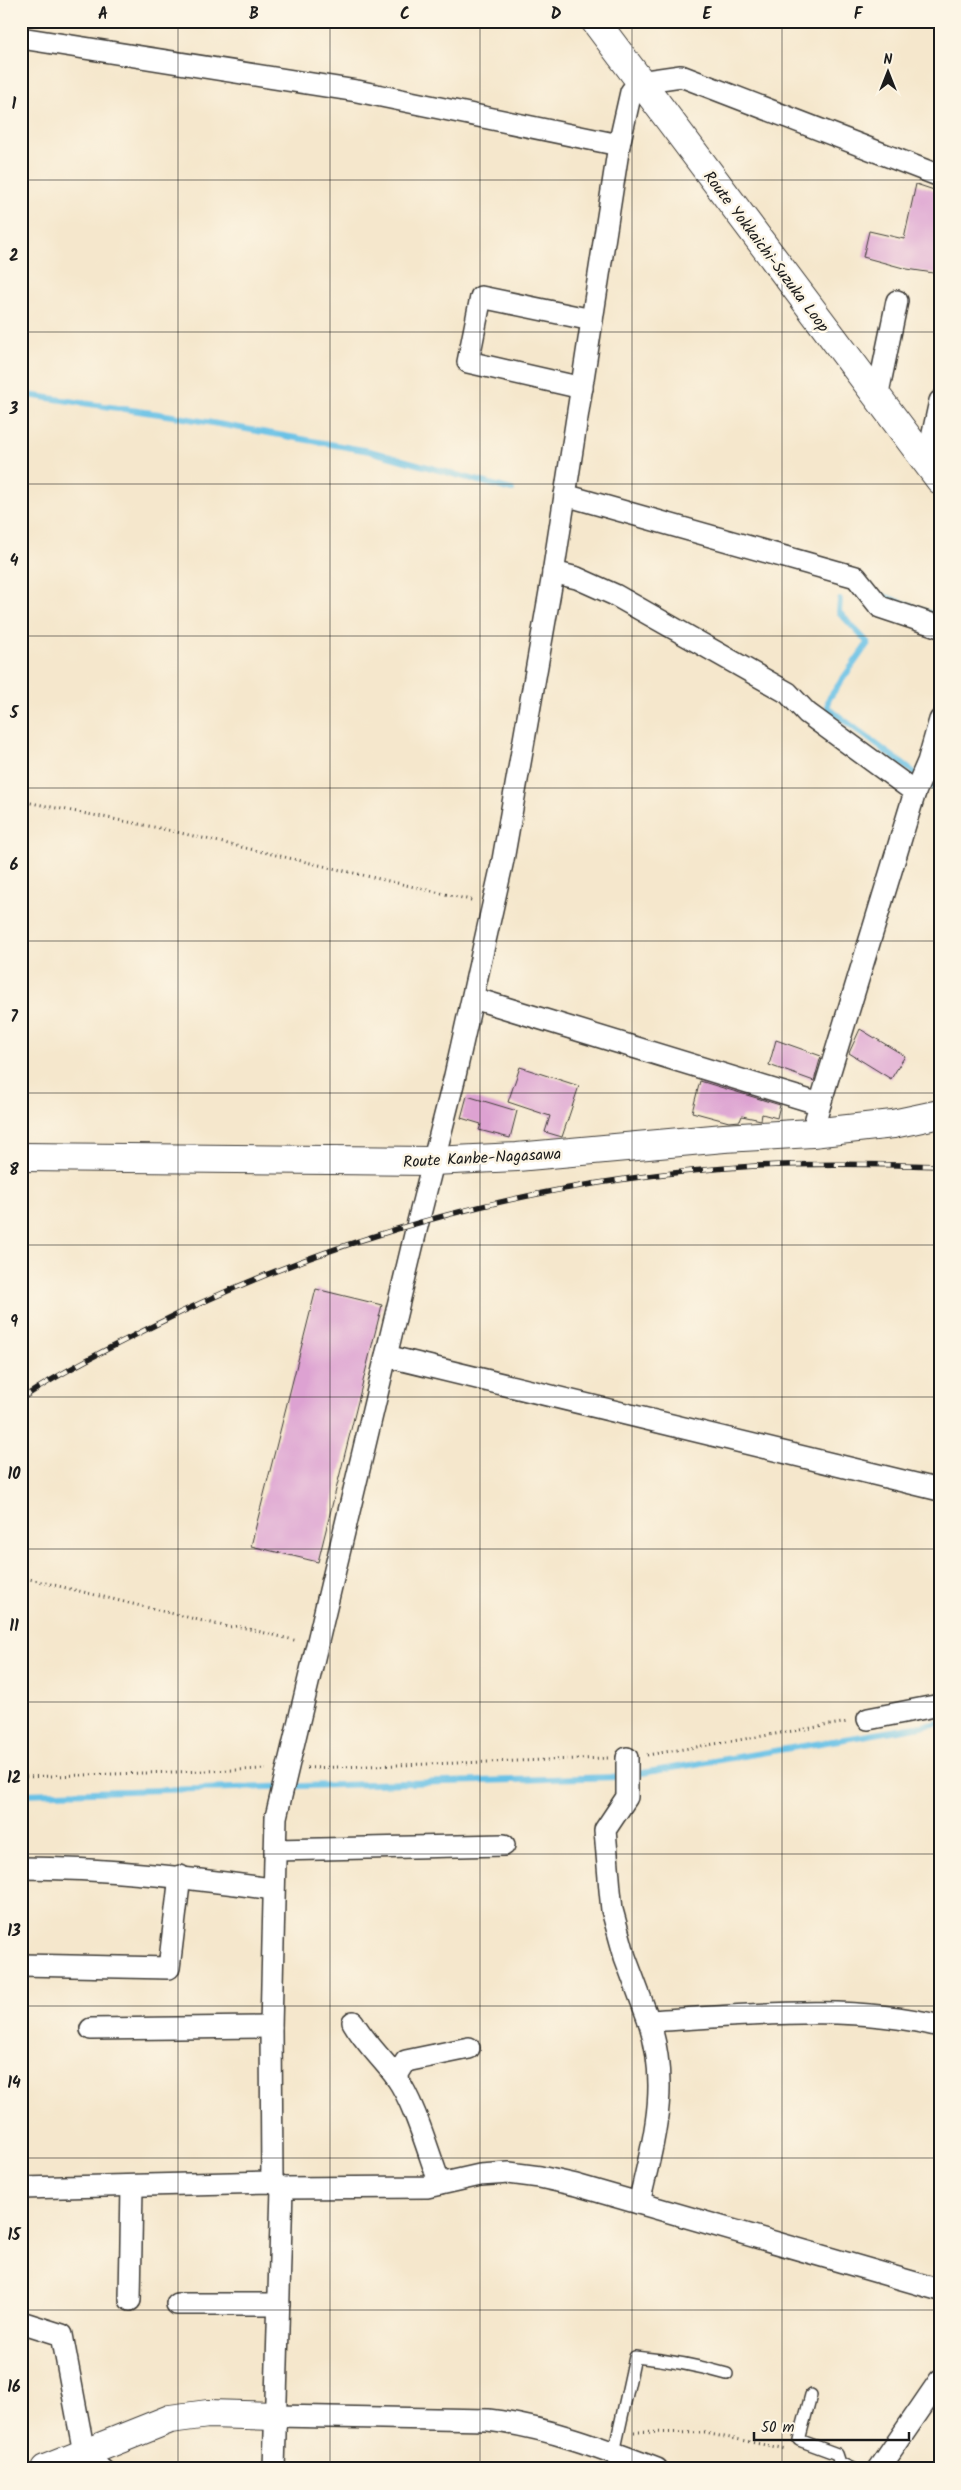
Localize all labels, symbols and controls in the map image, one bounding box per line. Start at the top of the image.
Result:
text: A [98,2,108,27]
text: B [249,2,259,27]
text: C [400,2,410,27]
text: D [551,2,562,27]
text: E [703,2,713,27]
text: F [854,2,864,27]
north arrow [864,48,914,98]
text: N [884,49,893,71]
text: 1 [12,92,17,117]
street label: Route Yokkaichi-Suzuka Loop [697,166,835,338]
text: 2 [9,244,19,269]
text: 3 [9,397,19,422]
text: 4 [10,549,19,574]
text: 5 [9,701,20,726]
text: 6 [10,853,19,878]
text: 7 [10,1005,18,1030]
street label: Route Kanbe-Nagasawa [402,1142,562,1175]
text: 8 [9,1158,19,1183]
text: 9 [10,1310,18,1335]
text: 10 [7,1462,21,1487]
text: 11 [9,1614,19,1639]
text: 12 [7,1766,21,1791]
text: 13 [7,1919,21,1944]
text: 14 [7,2071,21,2096]
text: 15 [8,2223,22,2248]
text: 16 [7,2375,21,2400]
scale bar [754,2410,908,2442]
text: 50 m [761,2416,795,2440]

